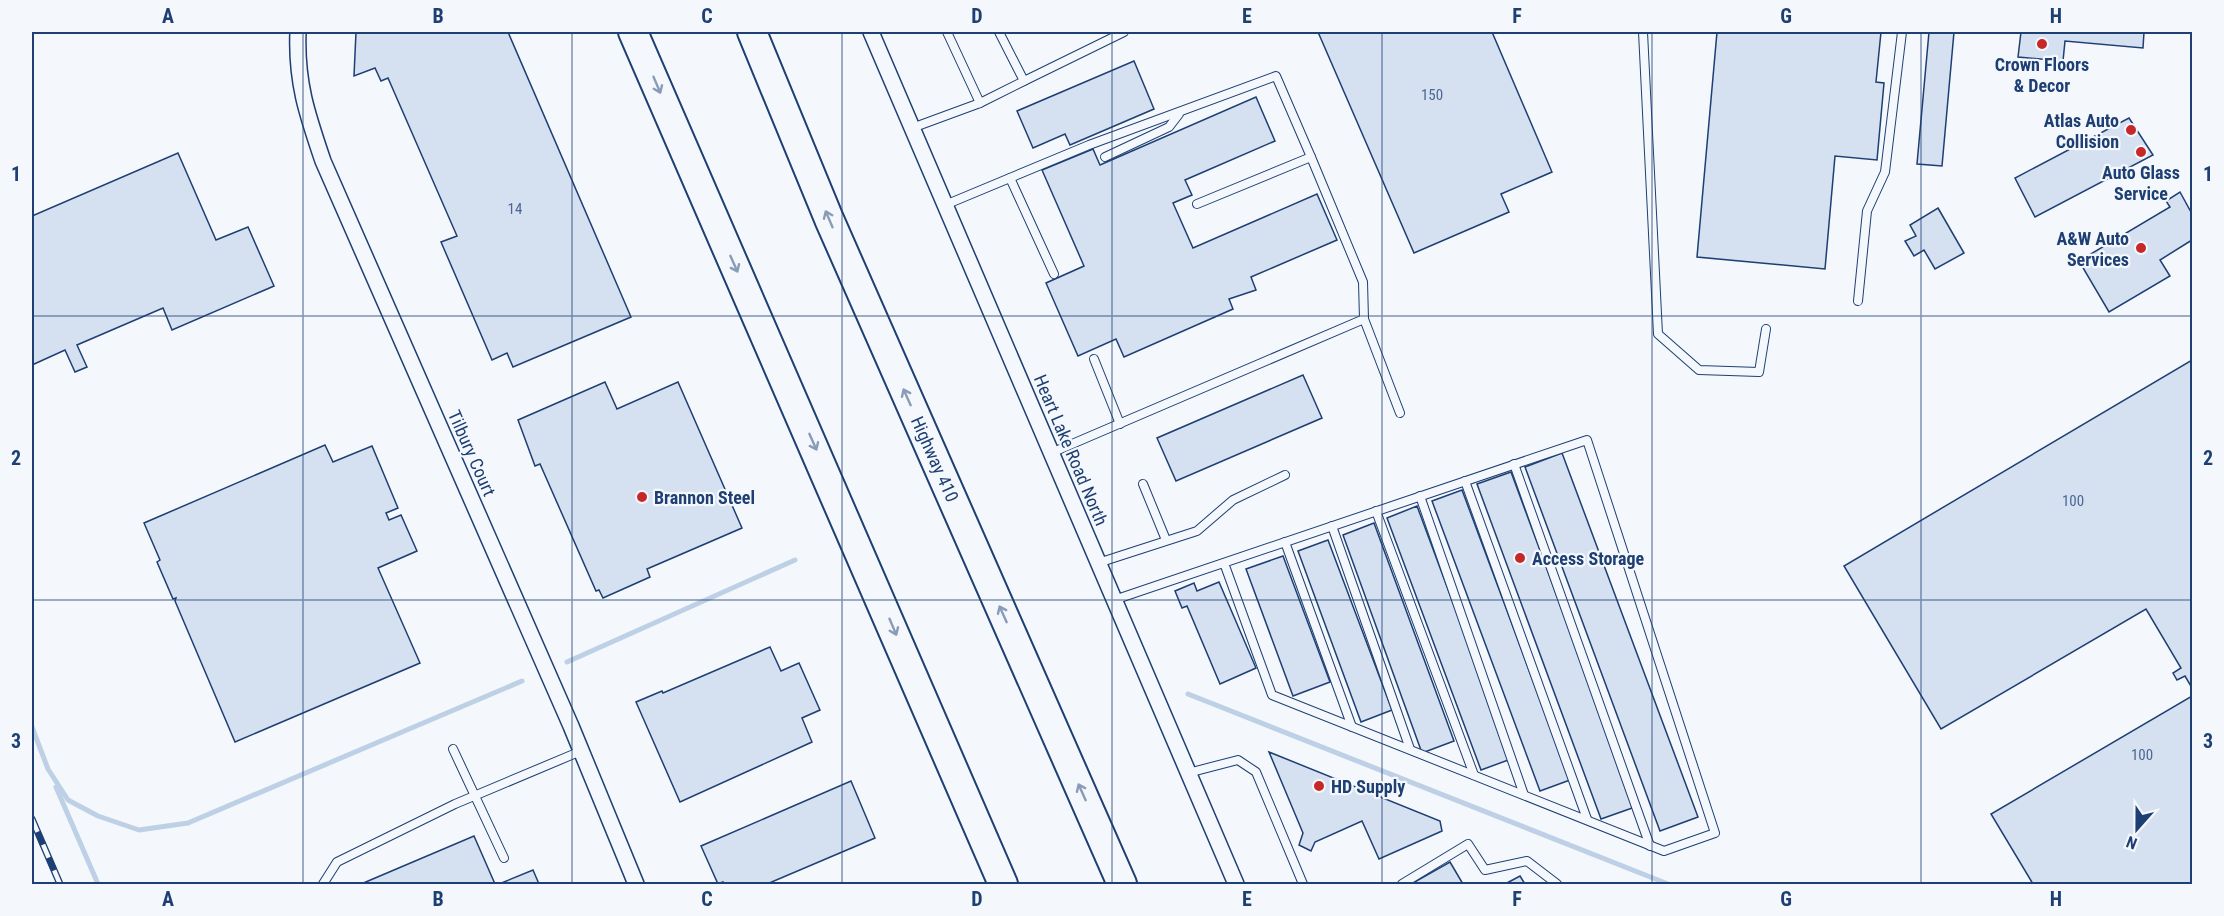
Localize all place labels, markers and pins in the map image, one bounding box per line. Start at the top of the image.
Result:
marker: Crown Floors & Decor [2035,37,2049,51]
place label: Crown Floors & Decor [1995,54,2089,96]
place label: Atlas Auto Collision [2044,110,2119,152]
marker: Atlas Auto Collision [2124,123,2138,137]
marker: Auto Glass Service [2134,145,2148,159]
place label: Auto Glass Service [2102,162,2180,204]
place label: A&W Auto Services [2056,228,2129,270]
marker: A&W Auto Services [2134,241,2148,255]
place label: Brannon Steel [654,487,755,508]
marker: Brannon Steel [635,490,649,504]
place label: Access Storage [1532,548,1645,569]
marker: Access Storage [1513,551,1527,565]
place label: HD Supply [1331,776,1405,797]
marker: HD Supply [1312,779,1326,793]

